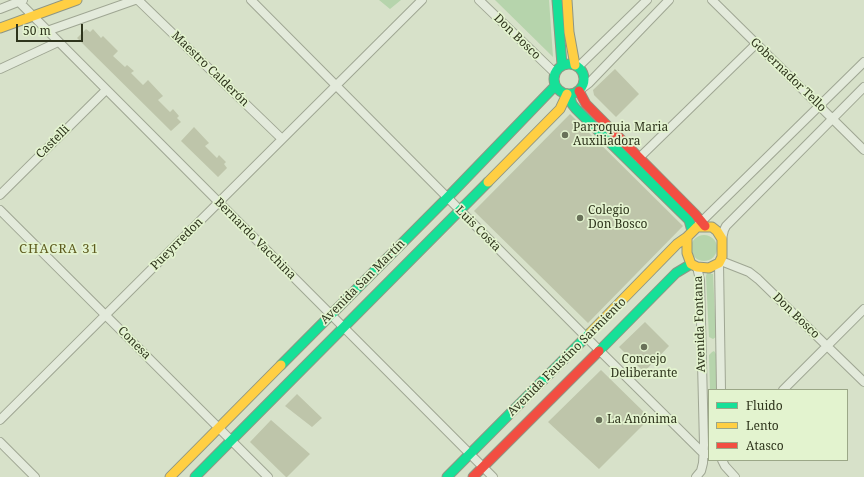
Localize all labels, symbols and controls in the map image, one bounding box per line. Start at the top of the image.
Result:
street label: Don Bosco [491,11,543,63]
scale bar [18,16,85,42]
text: 50 m [23,22,51,39]
street label: Maestro Calderón [168,28,252,110]
street label: Gobernador Tello [747,35,829,115]
place label: Parroquia Maria Auxiliadora [573,121,668,149]
street label: Castelli [33,122,73,162]
marker: Parroquia Maria Auxiliadora [560,130,570,140]
street label: Bernardo Vacchina [211,195,299,283]
street label: Luis Costa [452,203,504,255]
place label: Colegio Don Bosco [588,204,648,232]
marker: Colegio Don Bosco [575,213,585,223]
street label: Pueyrredon [148,215,206,273]
street label: Avenida San Martín [318,237,408,327]
district label: CHACRA 31 [19,241,99,257]
street label: Avenida Fontana [691,275,709,373]
street label: Don Bosco [770,290,822,342]
street label: Avenida Faustino Sarmiento [505,295,629,419]
street label: Conesa [115,324,153,362]
marker: Concejo Deliberante [639,342,649,352]
place label: Concejo Deliberante [610,353,678,381]
legend [708,389,848,461]
text: Fluido [746,397,783,414]
place label: La Anónima [607,413,677,427]
marker: La Anónima [594,415,604,425]
text: Lento [746,417,779,434]
text: Atasco [746,437,784,454]

